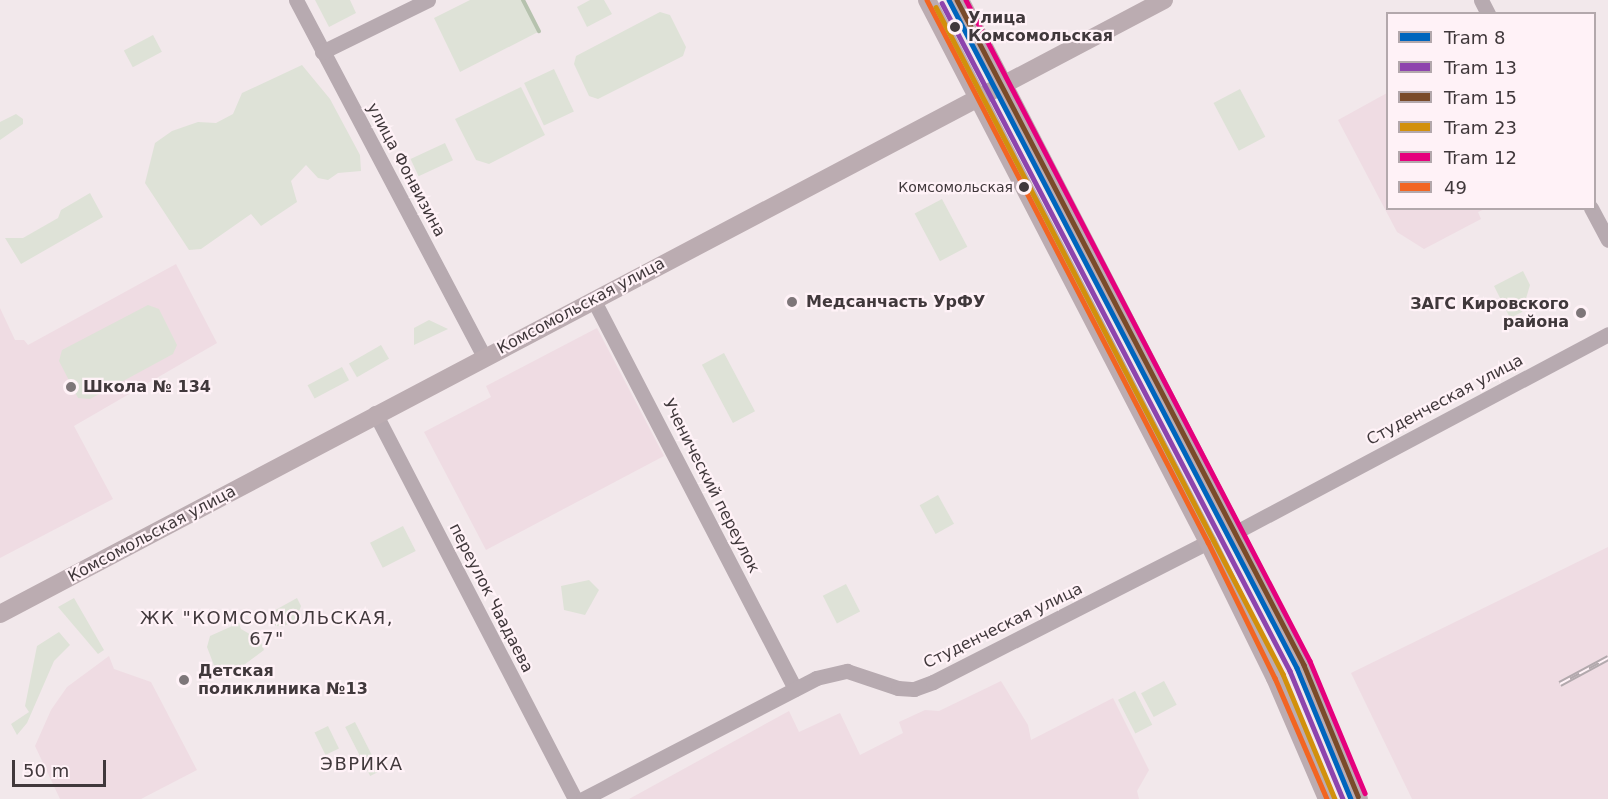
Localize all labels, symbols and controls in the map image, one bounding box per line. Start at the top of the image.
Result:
place label: Улица Комсомольская [968,8,1113,46]
legend [1386,12,1596,210]
marker: Улица Комсомольская [946,18,964,36]
text: Tram 8 [1444,27,1506,48]
text: Tram 13 [1444,57,1517,78]
text: Tram 15 [1444,87,1517,108]
street label: улица Фонвизина [363,100,449,240]
text: Tram 23 [1444,117,1517,138]
text: Tram 12 [1444,147,1517,168]
text: 49 [1444,177,1467,198]
place label: Комсомольская [898,179,1013,195]
marker: Комсомольская [1018,181,1030,193]
street label: Комсомольская улица [494,254,668,358]
place label: Медсанчасть УрФУ [806,292,985,312]
marker: Медсанчасть УрФУ [783,293,801,311]
place label: ЗАГС Кировского района [1410,294,1569,332]
marker: ЗАГС Кировского района [1574,306,1588,320]
street label: Студенческая улица [1364,351,1526,449]
place label: Школа № 134 [83,377,211,397]
marker: Школа № 134 [64,380,78,394]
street label: Ученический переулок [659,396,763,576]
street label: Комсомольская улица [65,482,239,586]
street label: переулок Чаадаева [445,520,537,676]
street label: Студенческая улица [920,579,1086,673]
district label: ЖК "КОМСОМОЛЬСКАЯ, 67" [140,608,394,650]
place label: Детская поликлиника №13 [198,661,368,699]
marker: Детская поликлиника №13 [175,671,193,689]
scale bar [15,748,110,786]
district label: ЭВРИКА [320,753,404,775]
text: 50 m [23,760,69,781]

